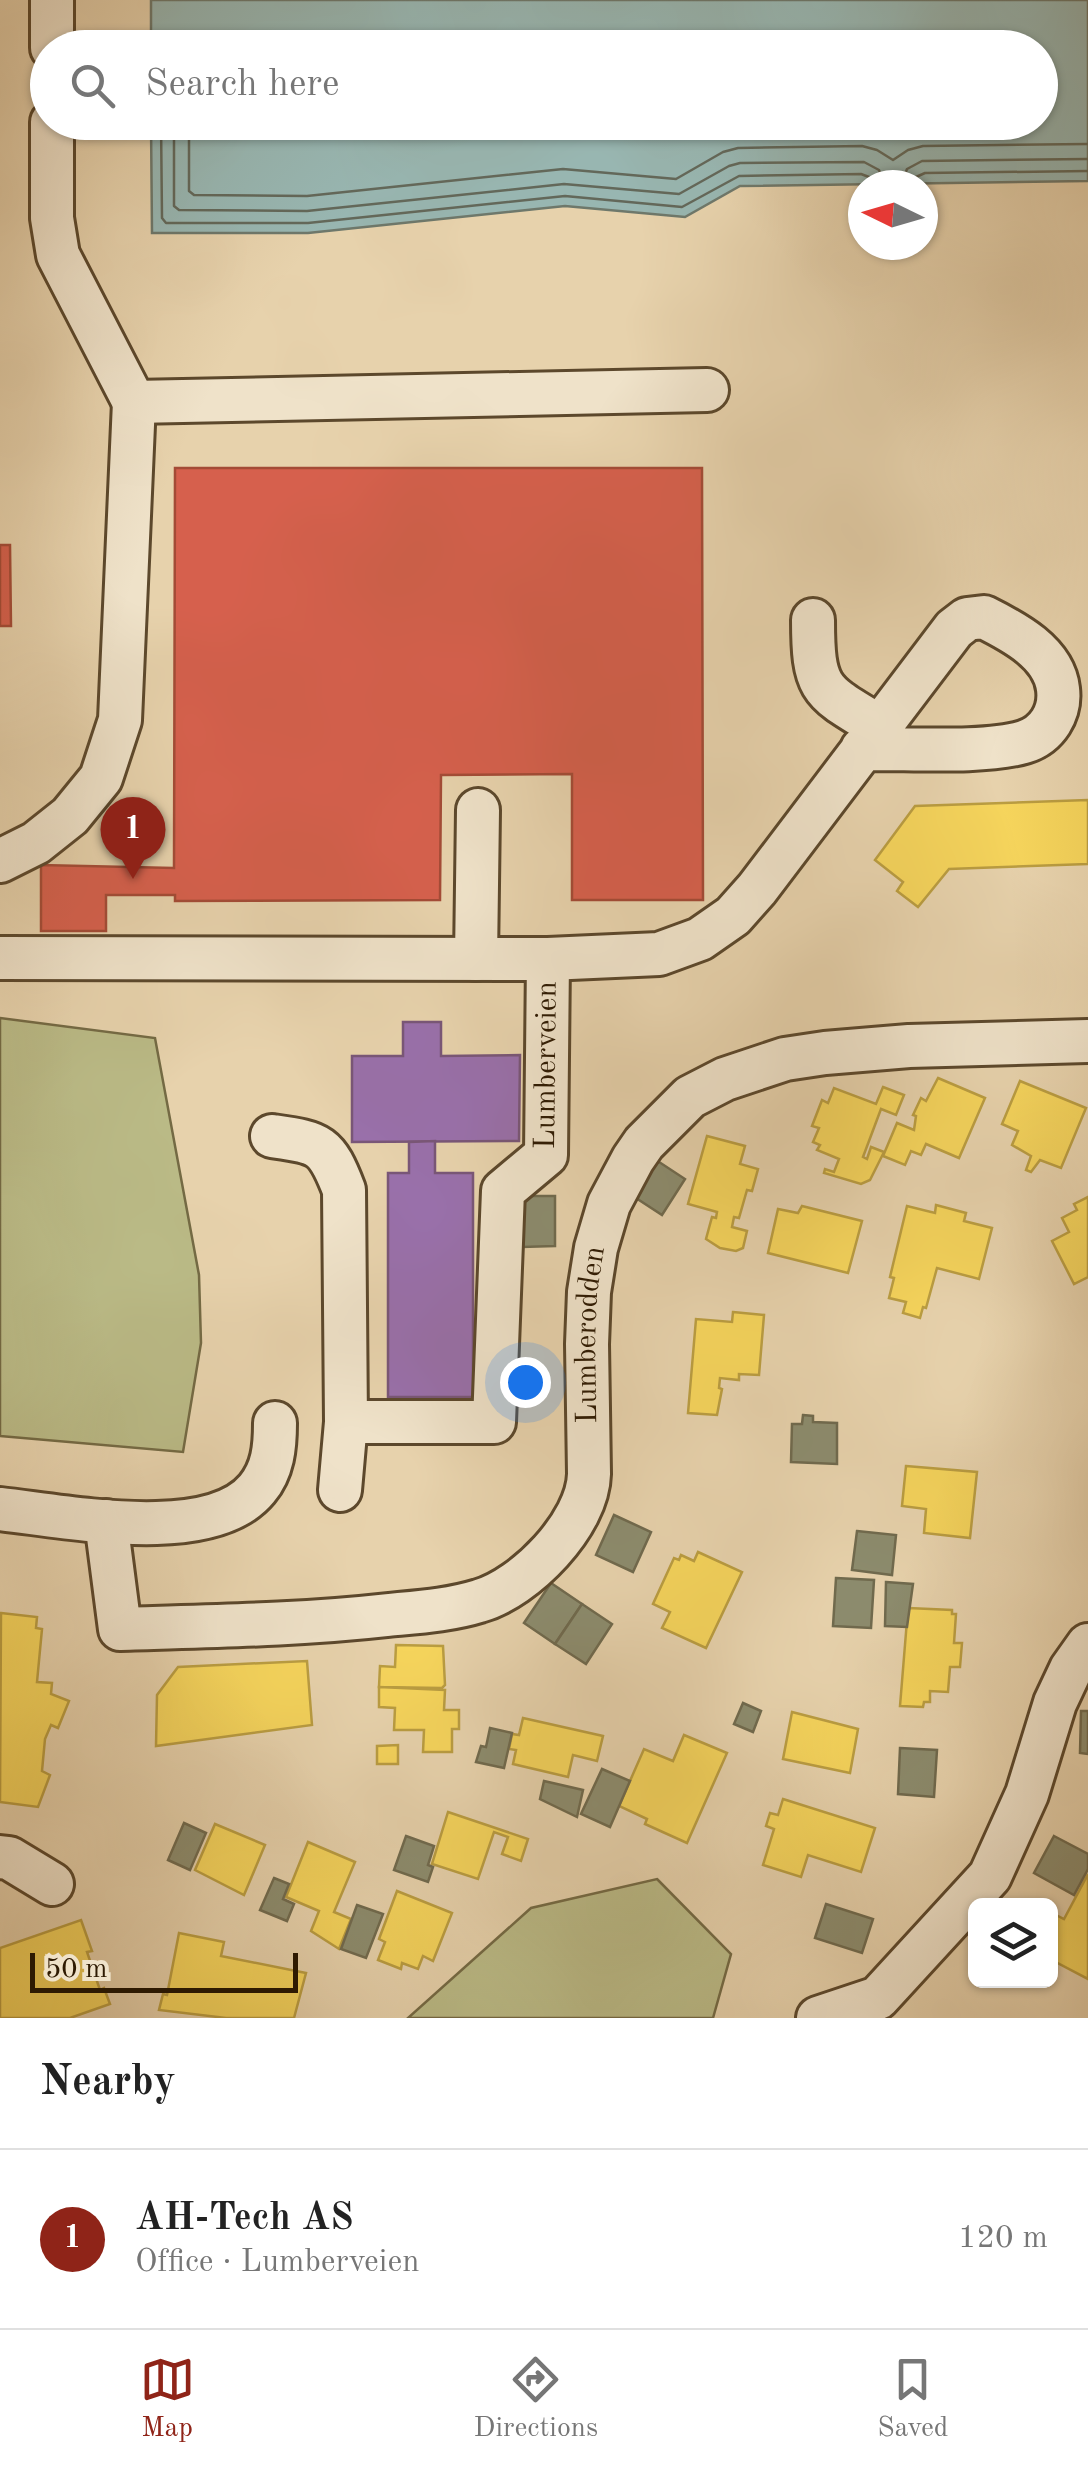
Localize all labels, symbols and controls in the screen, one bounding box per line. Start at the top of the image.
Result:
search box [30,30,1058,140]
icon: search [65,58,120,113]
text: Search here [145,66,340,104]
north arrow [848,170,938,260]
pin: 1 [100,796,166,879]
street label: Lumberveien [531,981,563,1149]
street label: Lumberodden [572,1244,611,1424]
your location [500,1357,551,1408]
map controls [968,1898,1058,1988]
button: layers [968,1898,1058,1988]
scale bar [30,1948,298,1992]
text: 50 m [45,1956,108,1984]
text: Nearby [40,2062,176,2104]
text: AH-Tech AS [135,2200,354,2238]
text: 1 [63,2223,82,2255]
text: 120 m [958,2223,1048,2255]
text: Office · Lumberveien [135,2247,419,2279]
tab: Map [140,2352,195,2447]
tab: Directions [474,2352,598,2447]
tab: Saved [877,2352,948,2447]

